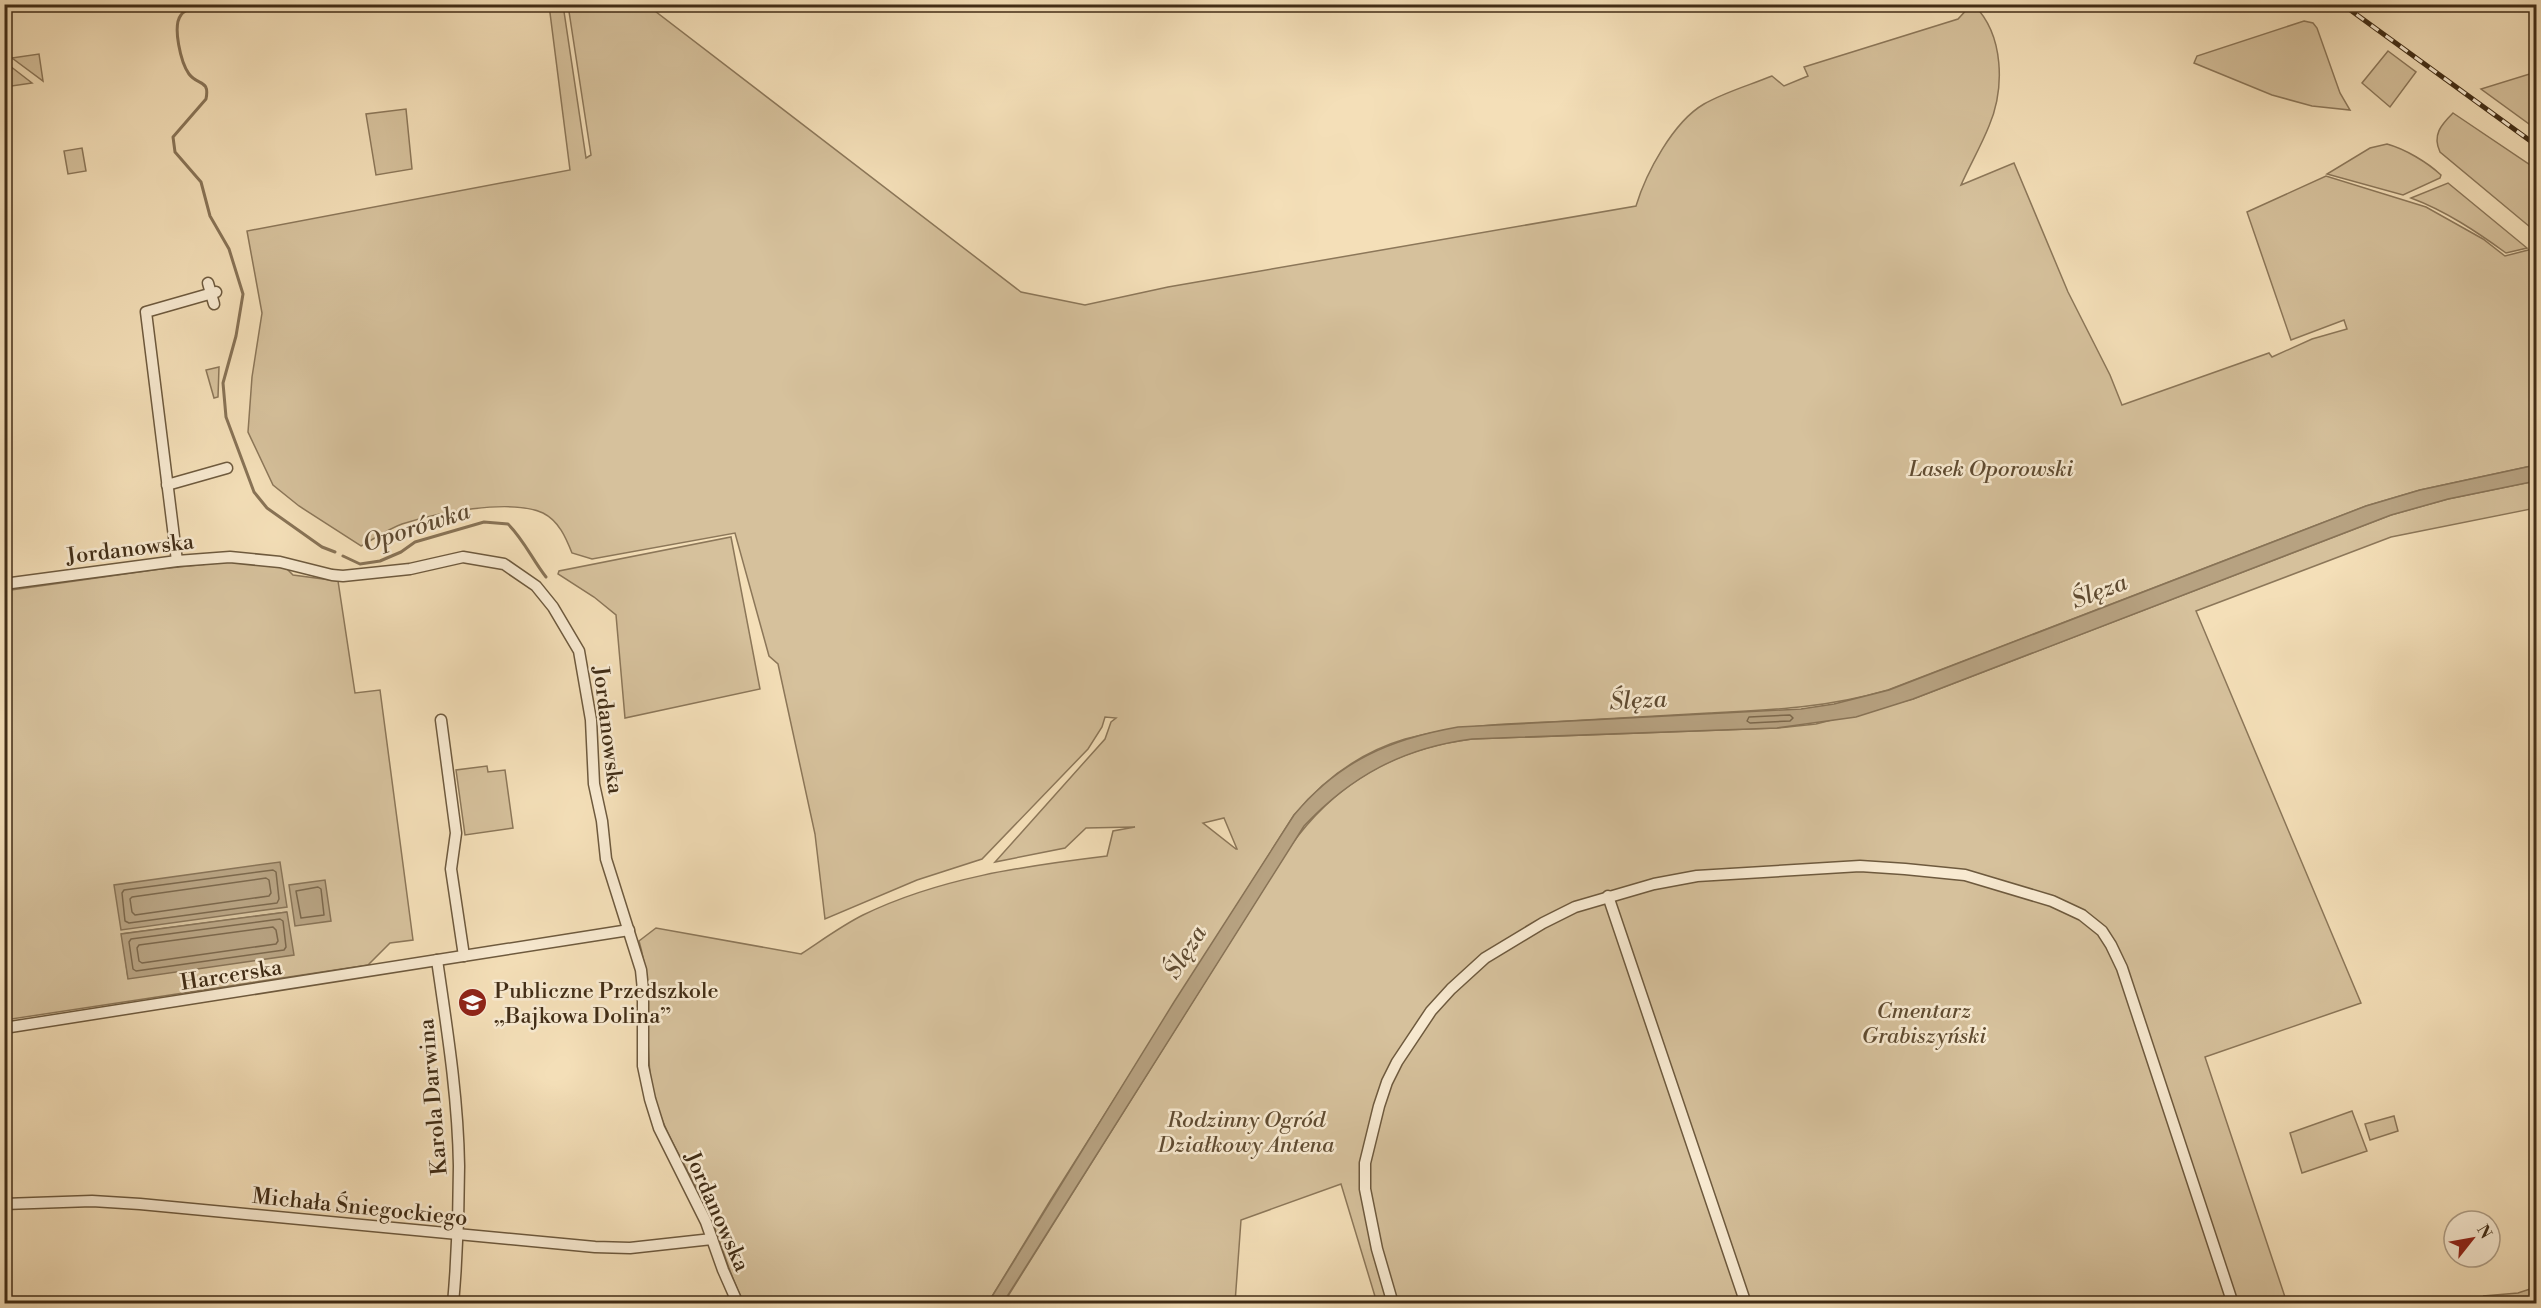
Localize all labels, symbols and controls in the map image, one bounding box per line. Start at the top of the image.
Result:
park label: Lasek Oporowski [1908,456,2073,483]
water label: Oporówka [359,496,474,559]
street label: Jordanowska [64,528,196,571]
water label: Ślęza [2066,566,2132,616]
street label: Jordanowska [586,664,629,796]
water label: Ślęza [1608,682,1668,717]
water label: Ślęza [1156,919,1214,985]
street label: Harcerska [178,954,285,997]
place label: Publiczne Przedszkole „Bajkowa Dolina” [494,978,719,1030]
school or university icon: Publiczne Przedszkole „Bajkowa Dolina” [457,987,489,1019]
park label: Cmentarz Grabiszyński [1862,998,1987,1050]
street label: Karola Darwina [413,1017,454,1176]
park label: Rodzinny Ogród Działkowy Antena [1157,1107,1335,1159]
street label: Jordanowska [678,1147,755,1276]
street label: Michała Śniegockiego [251,1181,469,1232]
north arrow [2442,1209,2502,1269]
text: N [2472,1221,2496,1243]

